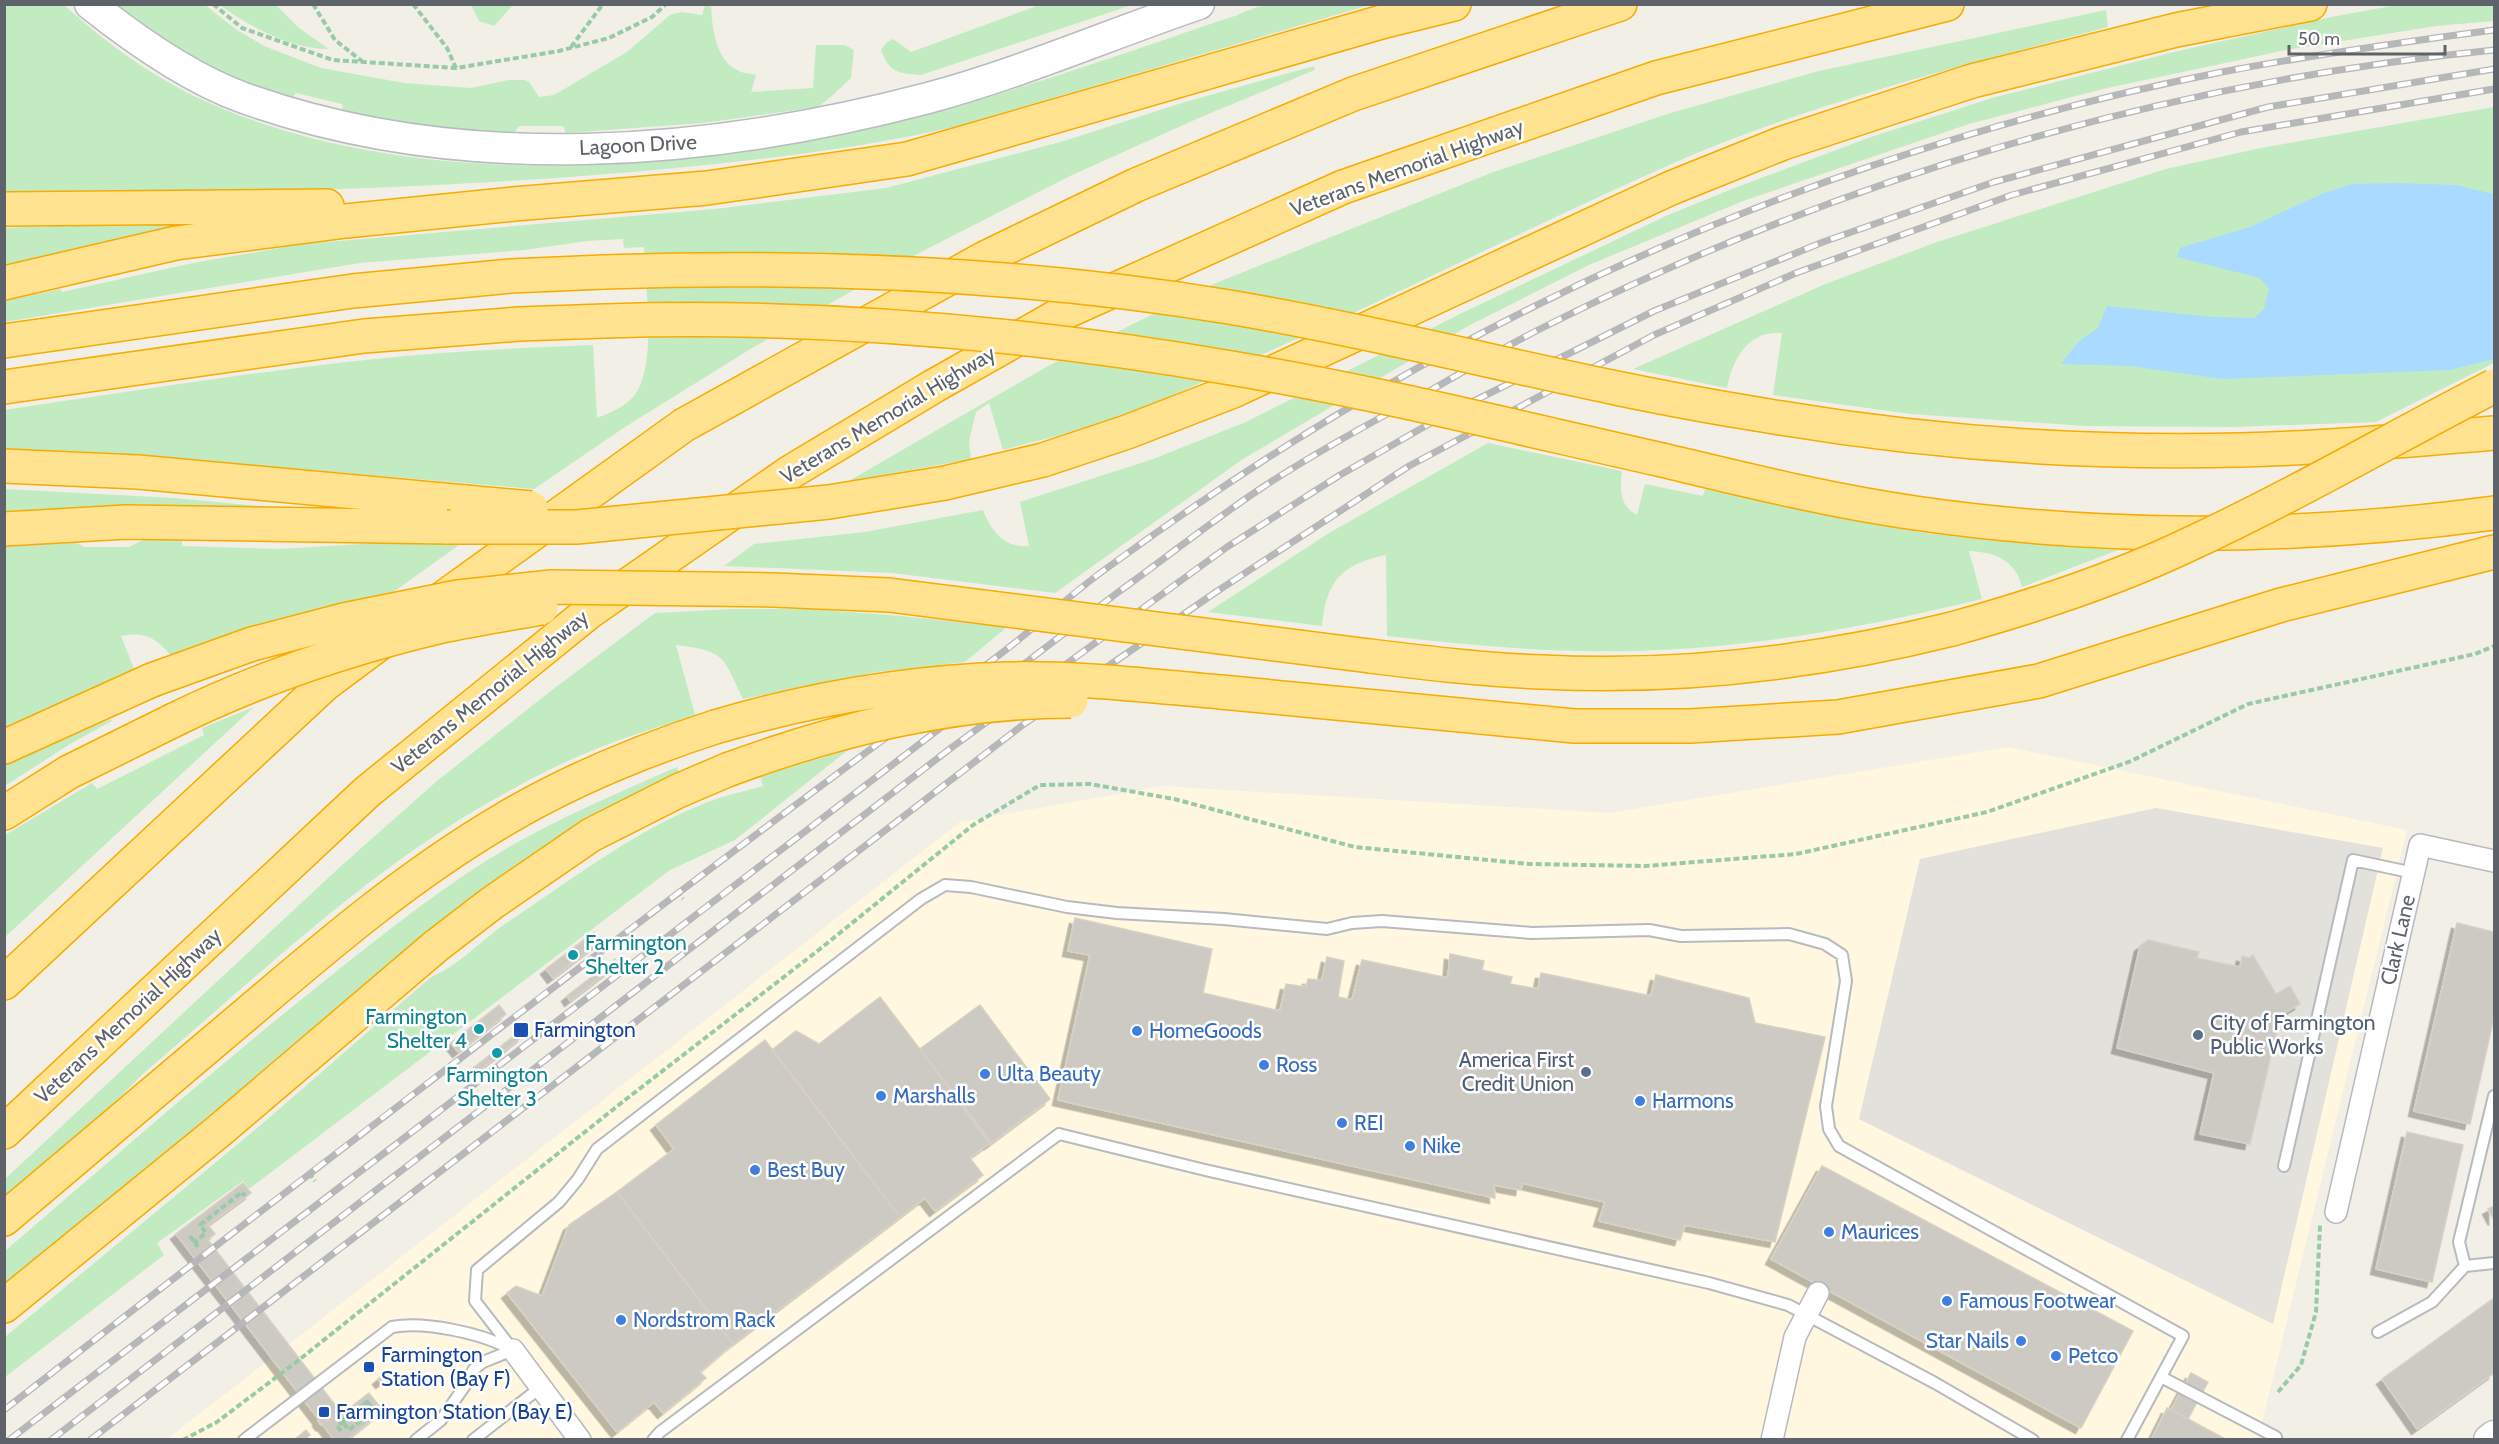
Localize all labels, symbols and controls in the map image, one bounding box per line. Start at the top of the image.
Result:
scale bar [2289,18,2445,56]
text: 50 m [2298,28,2340,50]
street label: Veterans Memorial Highway [1287,114,1527,221]
street label: Lagoon Drive [579,129,698,160]
street label: Veterans Memorial Highway [776,340,1000,489]
street label: Veterans Memorial Highway [386,604,594,779]
street label: Clark Lane [2375,892,2420,987]
street label: Veterans Memorial Highway [29,922,227,1109]
place label: Farmington Shelter 2 [585,930,687,979]
marker: Farmington Shelter 2 [566,948,580,962]
place label: Farmington Shelter 4 [365,1004,467,1053]
place label: City of Farmington Public Works [2210,1010,2375,1059]
place label: Farmington [534,1017,636,1042]
place label: HomeGoods [1149,1018,1262,1043]
marker: Farmington [512,1021,530,1039]
marker: Farmington Shelter 4 [472,1022,486,1036]
marker: HomeGoods [1130,1024,1144,1038]
marker: City of Farmington Public Works [2191,1028,2205,1042]
marker: Farmington Shelter 3 [490,1046,504,1060]
place label: America First Credit Union [1459,1047,1574,1096]
place label: Ross [1276,1052,1318,1077]
marker: Ross [1257,1058,1271,1072]
place label: Ulta Beauty [997,1061,1101,1086]
place label: Farmington Shelter 3 [446,1062,548,1111]
marker: America First Credit Union [1579,1065,1593,1079]
marker: Ulta Beauty [978,1067,992,1081]
place label: Marshalls [893,1083,976,1108]
place label: Harmons [1652,1088,1734,1113]
marker: Marshalls [874,1089,888,1103]
marker: Harmons [1633,1094,1647,1108]
place label: REI [1354,1110,1384,1135]
marker: REI [1335,1116,1349,1130]
place label: Nike [1422,1133,1461,1158]
marker: Nike [1403,1139,1417,1153]
place label: Best Buy [767,1157,845,1182]
marker: Best Buy [748,1163,762,1177]
place label: Maurices [1841,1219,1919,1244]
marker: Maurices [1822,1225,1836,1239]
place label: Famous Footwear [1959,1288,2116,1313]
marker: Famous Footwear [1940,1294,1954,1308]
place label: Nordstrom Rack [633,1307,776,1332]
marker: Nordstrom Rack [614,1313,628,1327]
place label: Star Nails [1926,1328,2009,1353]
marker: Star Nails [2014,1334,2028,1348]
place label: Farmington Station (Bay F) [381,1342,511,1391]
place label: Petco [2068,1343,2118,1368]
marker: Petco [2049,1349,2063,1363]
marker: Farmington Station (Bay F) [362,1360,376,1374]
place label: Farmington Station (Bay E) [336,1399,573,1424]
marker: Farmington Station (Bay E) [317,1405,331,1419]

